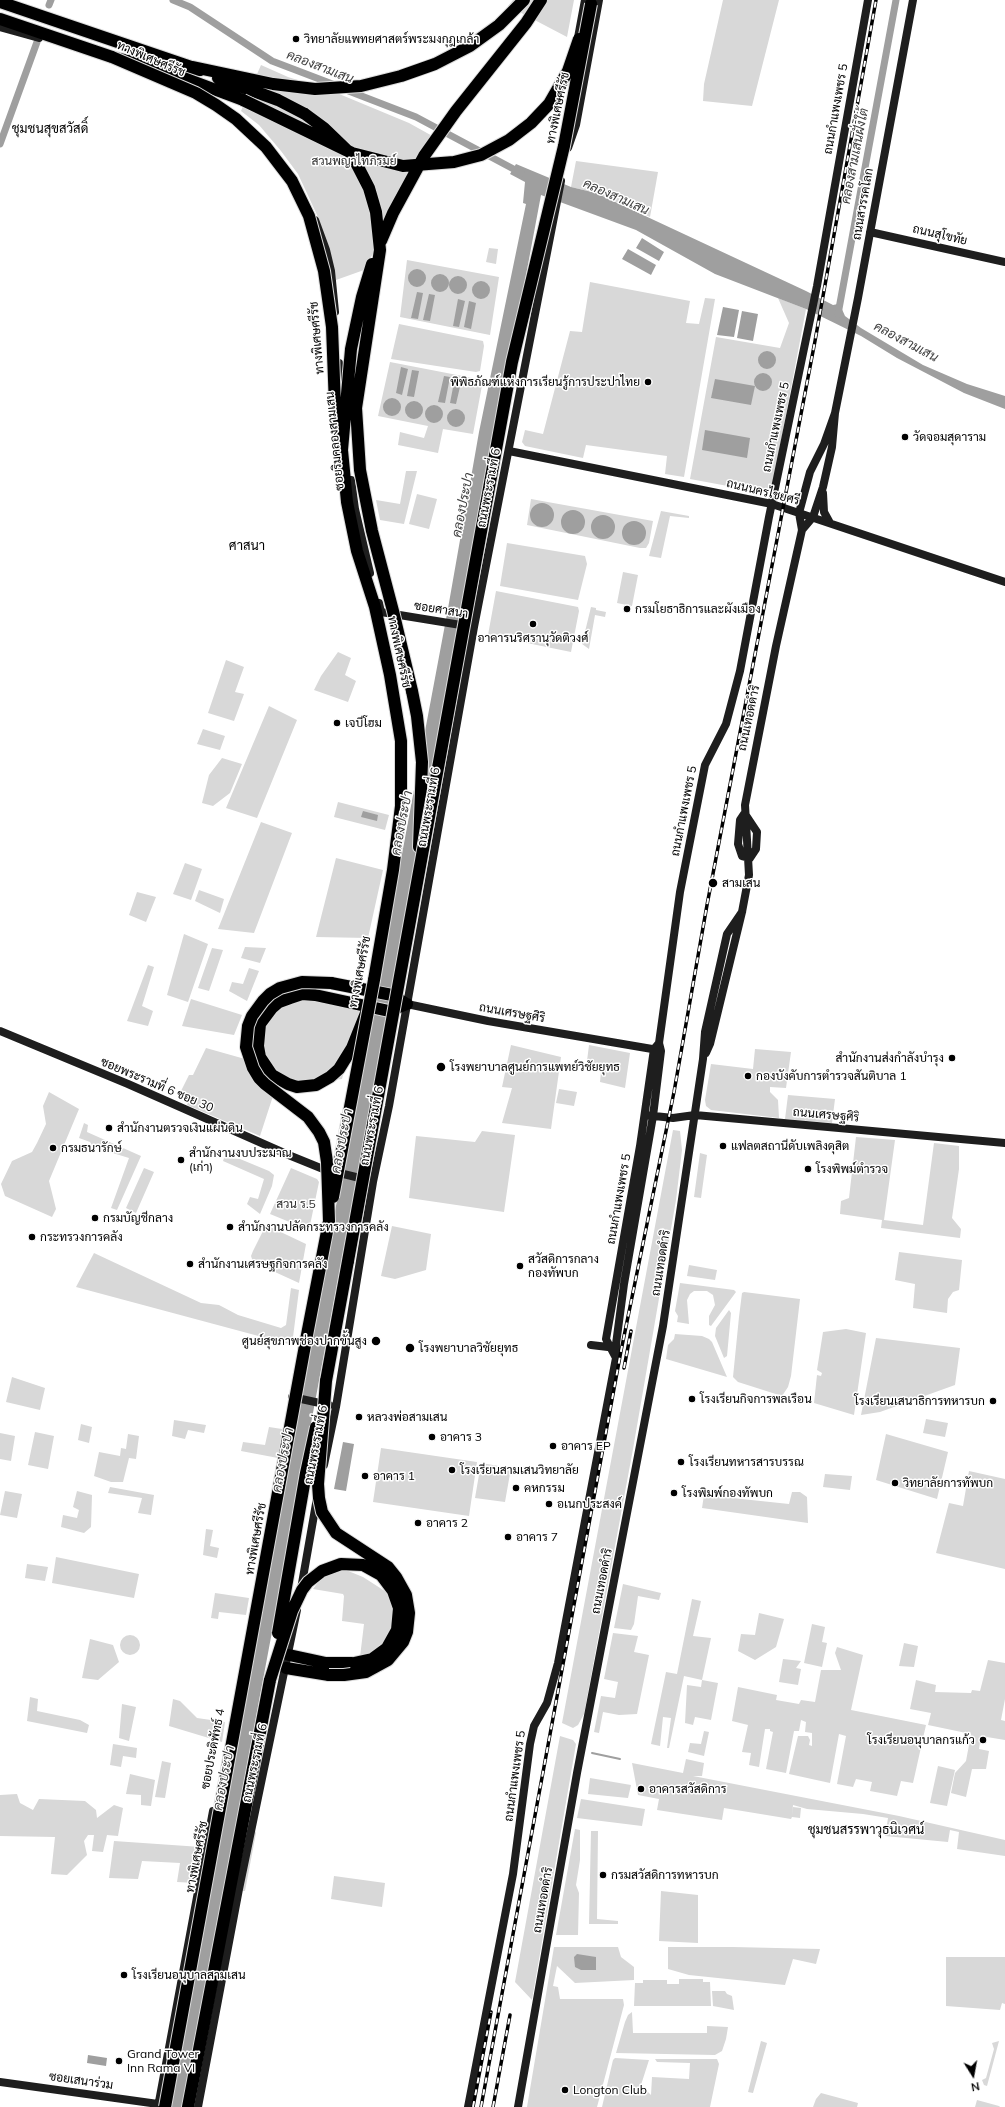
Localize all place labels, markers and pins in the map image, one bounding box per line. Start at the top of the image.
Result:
place label: วิทยาลัยแพทยศาสตร์พระมงกุฎเกล้า [304,32,479,46]
marker: วิทยาลัยแพทยศาสตร์พระมงกุฎเกล้า [291,34,301,44]
place label: พิพิธภัณฑ์แห่งการเรียนรู้การประปาไทย [450,375,640,389]
marker: พิพิธภัณฑ์แห่งการเรียนรู้การประปาไทย [643,377,653,387]
place label: วัดจอมสุดาราม [913,430,986,444]
marker: วัดจอมสุดาราม [900,432,910,442]
place label: กรมโยธาธิการและผังเมือง [635,602,761,616]
marker: กรมโยธาธิการและผังเมือง [622,604,632,614]
marker: อาคารนริศรานุวัดติวงศ์ [528,619,538,629]
place label: อาคารนริศรานุวัดติวงศ์ [477,631,589,645]
place label: เจบีโฮม [345,716,382,730]
marker: เจบีโฮม [332,718,342,728]
place label: สามเสน [722,876,760,890]
marker: สามเสน [707,877,719,889]
place label: สํานักงานส่งกําลังบํารุง [835,1051,944,1065]
marker: สํานักงานส่งกําลังบํารุง [947,1053,957,1063]
place label: โรงพยาบาลศูนย์การแพทย์วิชัยยุทธ [450,1060,620,1074]
marker: โรงพยาบาลศูนย์การแพทย์วิชัยยุทธ [435,1061,447,1073]
place label: กองบังคับการตำรวจสันติบาล 1 [756,1069,907,1083]
marker: กองบังคับการตำรวจสันติบาล 1 [743,1071,753,1081]
place label: สำนักงานตรวจเงินแผ่นดิน [117,1121,243,1135]
marker: สำนักงานตรวจเงินแผ่นดิน [104,1123,114,1133]
place label: แฟลตสถานีดับเพลิงดุสิต [731,1139,849,1153]
place label: กรมธนารักษ์ [61,1141,122,1155]
marker: แฟลตสถานีดับเพลิงดุสิต [718,1141,728,1151]
marker: กรมธนารักษ์ [48,1143,58,1153]
place label: สำนักงานงบประมาณ (เก่า) [189,1146,292,1174]
marker: สำนักงานงบประมาณ (เก่า) [176,1155,186,1165]
place label: โรงพิพม์ตำรวจ [816,1162,888,1176]
marker: โรงพิพม์ตำรวจ [803,1164,813,1174]
place label: กรมบัญชีกลาง [103,1211,173,1225]
marker: กรมบัญชีกลาง [90,1213,100,1223]
place label: สำนักงานปลัดกระทรวงการคลัง [238,1220,389,1234]
marker: สำนักงานปลัดกระทรวงการคลัง [225,1222,235,1232]
place label: กระทรวงการคลัง [40,1230,123,1244]
marker: กระทรวงการคลัง [27,1232,37,1242]
place label: สวัสดิการกลาง กองทัพบก [528,1252,599,1280]
place label: สำนักงานเศรษฐกิจการคลัง [198,1257,327,1271]
marker: สำนักงานเศรษฐกิจการคลัง [185,1259,195,1269]
marker: สวัสดิการกลาง กองทัพบก [515,1261,525,1271]
place label: ศูนย์สุขภาพช่องปากขั้นสูง [242,1334,367,1348]
marker: ศูนย์สุขภาพช่องปากขั้นสูง [370,1335,382,1347]
place label: โรงพยาบาลวิชัยยุทธ [419,1341,518,1355]
marker: โรงพยาบาลวิชัยยุทธ [404,1342,416,1354]
place label: โรงเรียนกิจการพลเรือน [700,1392,812,1406]
marker: โรงเรียนกิจการพลเรือน [687,1394,697,1404]
place label: โรงเรียนเสนาธิการทหารบก [854,1394,985,1408]
marker: โรงเรียนเสนาธิการทหารบก [988,1396,998,1406]
place label: หลวงพ่อสามเสน [367,1410,447,1424]
marker: หลวงพ่อสามเสน [354,1412,364,1422]
place label: อาคาร 3 [440,1430,482,1444]
marker: อาคาร 3 [427,1432,437,1442]
place label: อาคาร EP [561,1439,611,1453]
marker: อาคาร EP [548,1441,558,1451]
place label: โรงเรียนทหารสารบรรณ [689,1455,804,1469]
marker: โรงเรียนทหารสารบรรณ [676,1457,686,1467]
place label: โรงเรียนสามเสนวิทยาลัย [460,1463,579,1477]
marker: โรงเรียนสามเสนวิทยาลัย [447,1465,457,1475]
place label: อาคาร 1 [373,1469,415,1483]
marker: อาคาร 1 [360,1471,370,1481]
place label: วิทยาลัยการทัพบก [903,1476,993,1490]
marker: วิทยาลัยการทัพบก [890,1478,900,1488]
place label: คหกรรม [524,1481,565,1495]
marker: คหกรรม [511,1483,521,1493]
place label: โรงพิมพ์กองทัพบก [682,1486,773,1500]
marker: โรงพิมพ์กองทัพบก [669,1488,679,1498]
place label: อเนกประสงค์ [557,1497,622,1511]
marker: อเนกประสงค์ [544,1499,554,1509]
place label: อาคาร 2 [426,1516,468,1530]
marker: อาคาร 2 [413,1518,423,1528]
place label: อาคาร 7 [516,1530,558,1544]
marker: อาคาร 7 [503,1532,513,1542]
place label: โรงเรียนอนุบาลกรแก้ว [867,1733,975,1747]
marker: โรงเรียนอนุบาลกรแก้ว [978,1735,988,1745]
place label: อาคารสวัสดิการ [649,1782,726,1796]
marker: อาคารสวัสดิการ [636,1784,646,1794]
place label: กรมสวัสดิการทหารบก [611,1868,719,1882]
marker: กรมสวัสดิการทหารบก [598,1870,608,1880]
place label: โรงเรียนอนุบาลสามเสน [132,1968,246,1982]
marker: โรงเรียนอนุบาลสามเสน [119,1970,129,1980]
place label: Grand Tower Inn Rama VI [127,2047,199,2075]
marker: Grand Tower Inn Rama VI [114,2056,124,2066]
place label: Longton Club [573,2083,647,2097]
marker: Longton Club [560,2085,570,2095]

